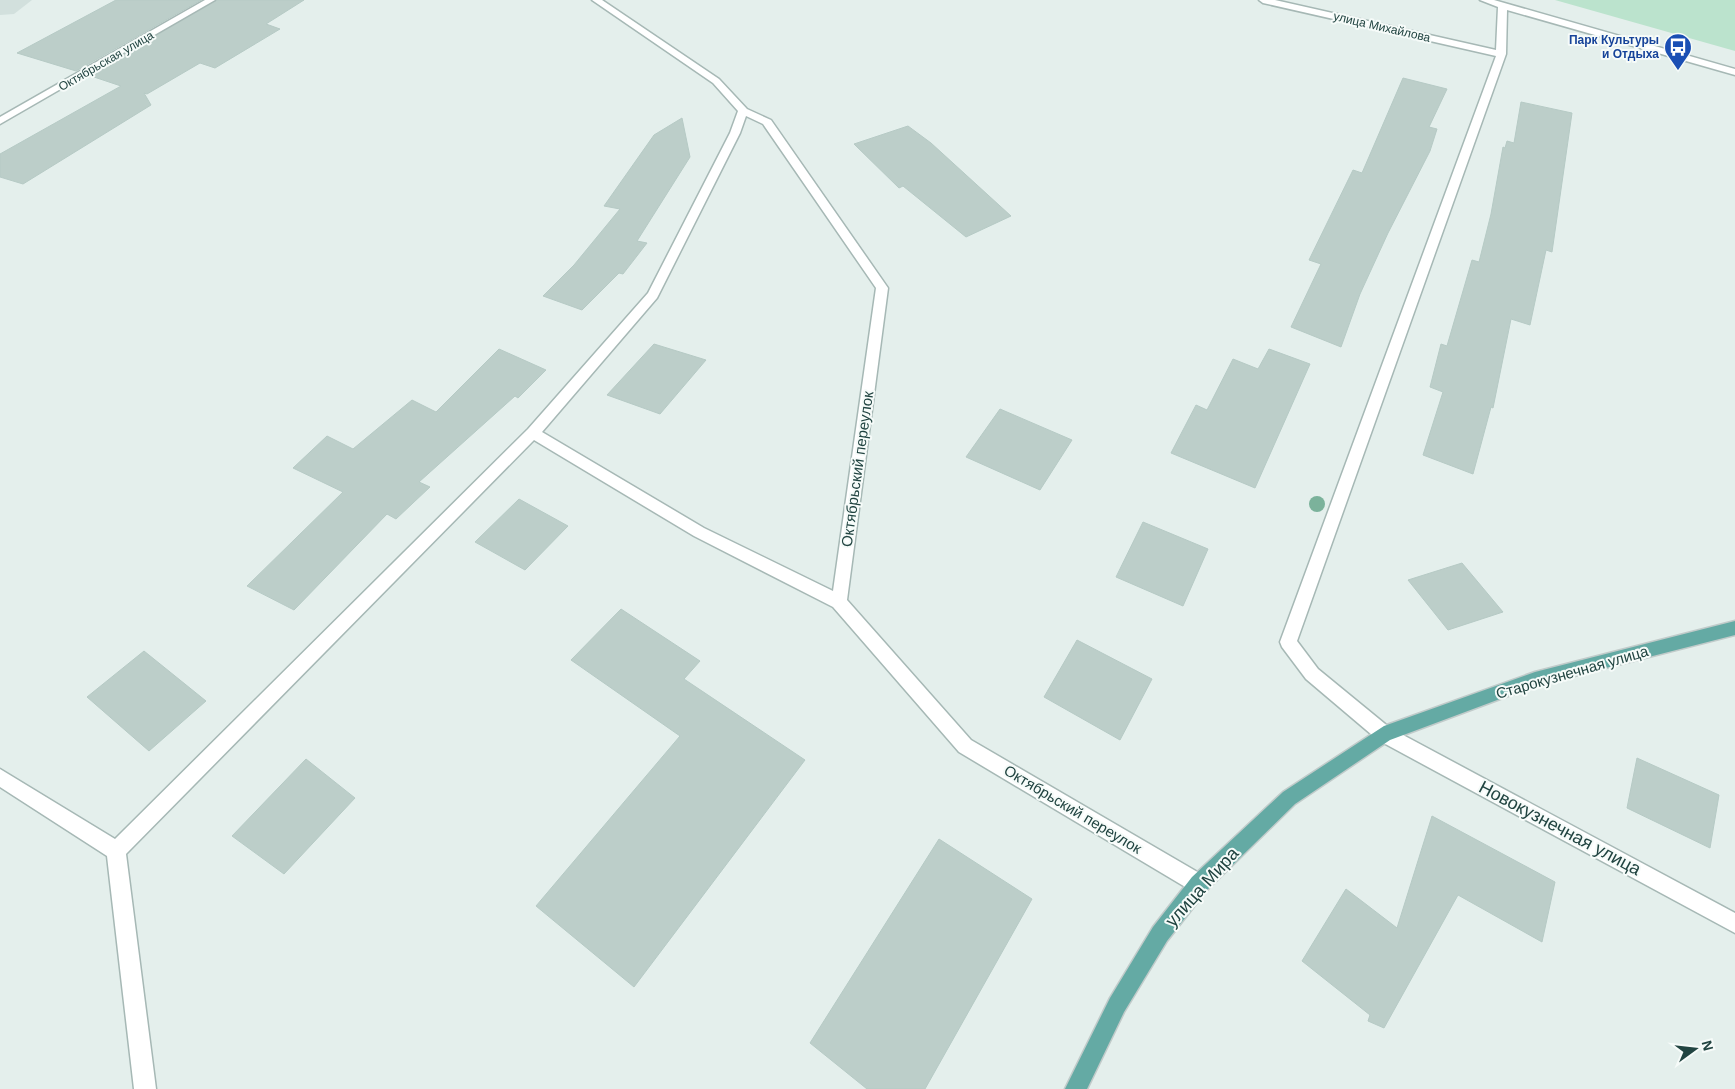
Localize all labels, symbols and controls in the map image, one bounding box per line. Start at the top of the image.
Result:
street label: улица Михайлова [1332,9,1432,45]
street label: Октябрьская улица [56,28,156,94]
bus stop icon: Парк Культуры и Отдыха [1663,32,1693,71]
place label: Парк Культуры и Отдыха [1569,33,1659,61]
street label: Октябрьский переулок [838,390,876,548]
street label: Старокузнечная улица [1494,642,1651,702]
street label: Октябрьский переулок [1001,761,1145,857]
street label: Новокузнечная улица [1476,777,1645,880]
street label: улица Мира [1161,843,1243,931]
north arrow [1670,1024,1720,1074]
text: N [1699,1039,1717,1053]

